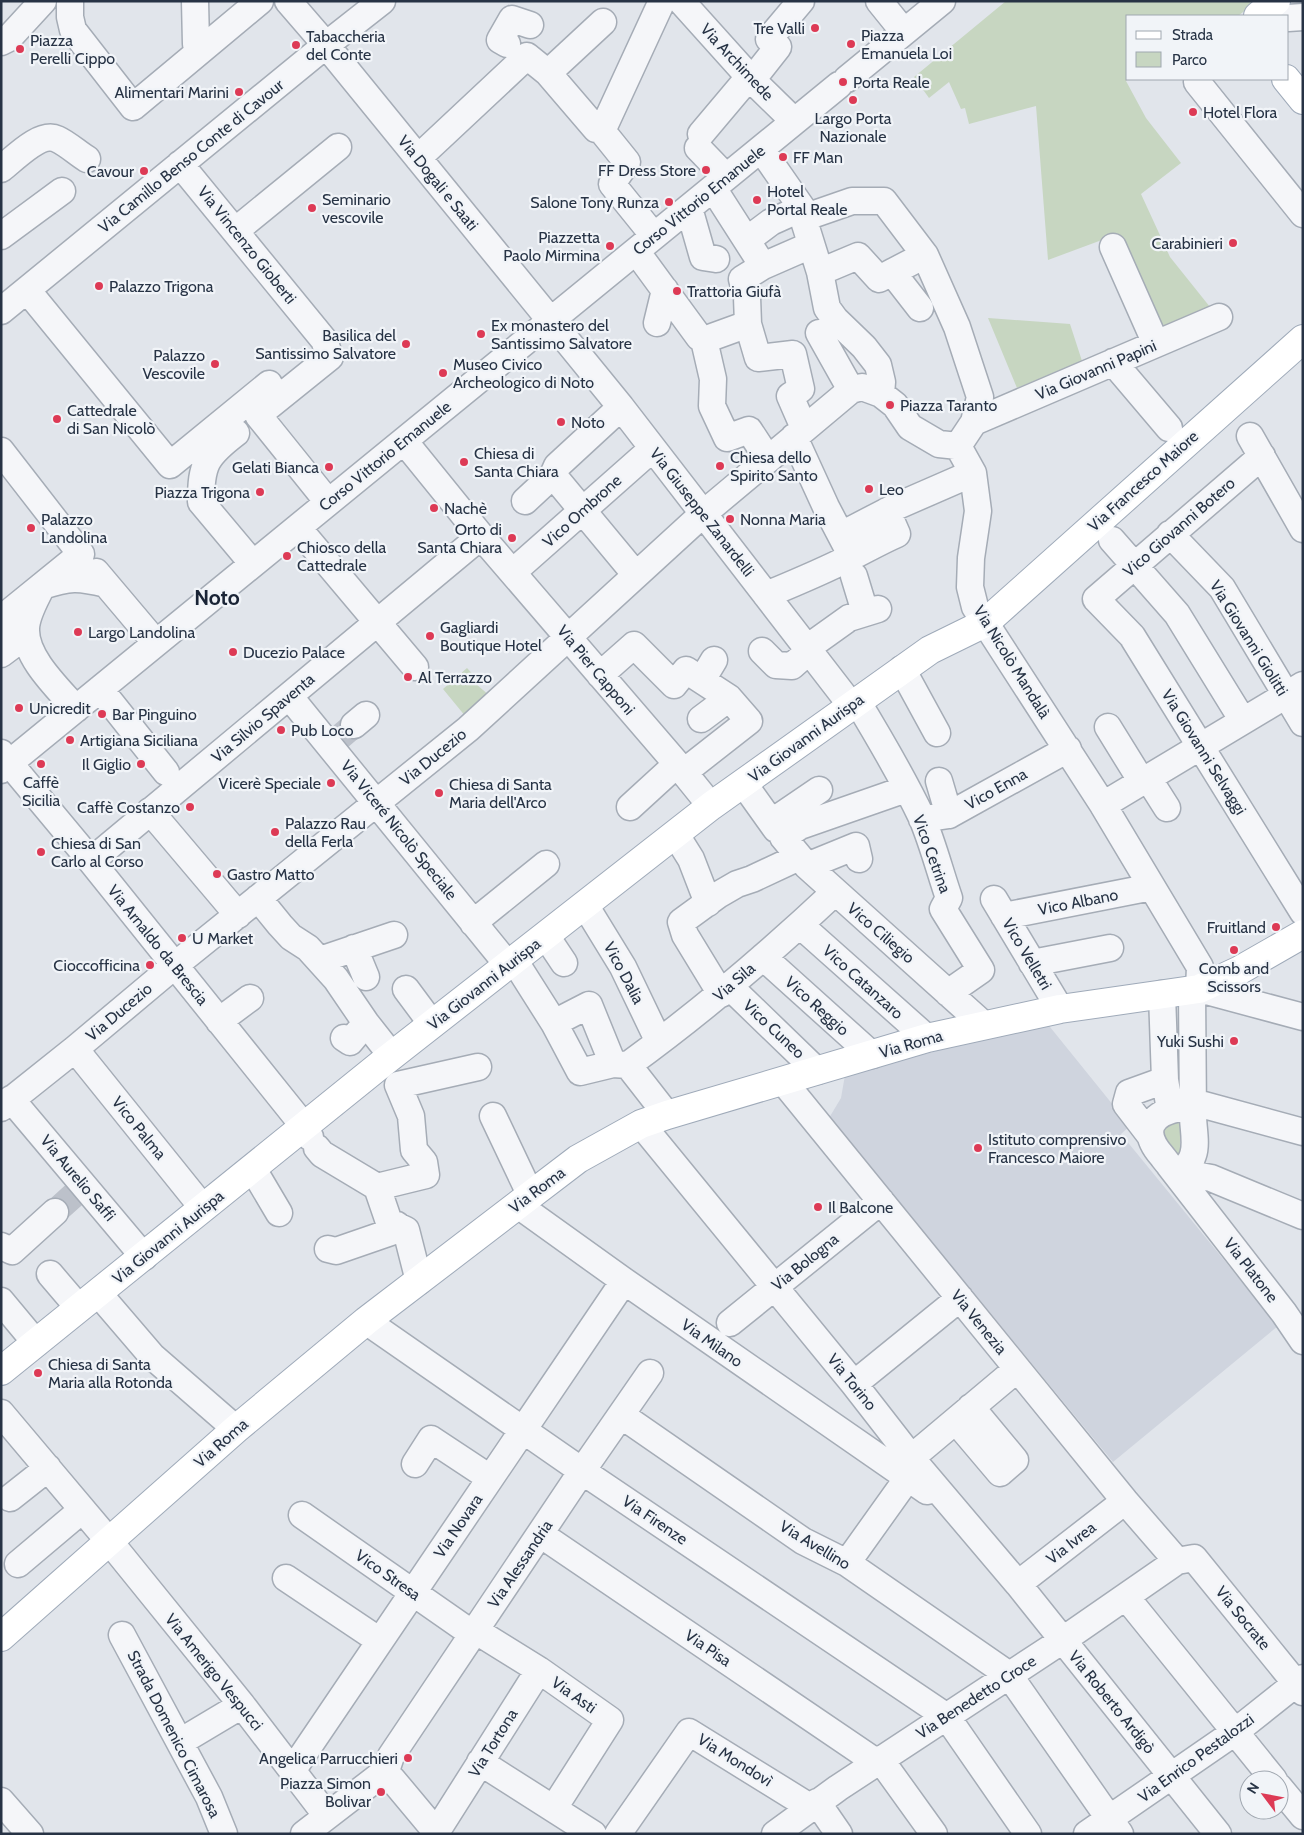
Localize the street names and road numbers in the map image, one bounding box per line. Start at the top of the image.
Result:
street label: Via Archimede [696,20,778,104]
street label: Via Camillo Benso Conte di Cavour [94,75,288,237]
street label: Via Dogali e Saati [394,132,482,234]
street label: Corso Vittorio Emanuele [629,141,769,259]
street label: Via Vincenzo Gioberti [194,182,300,308]
street label: Via Giovanni Papini [1033,336,1159,404]
street label: Corso Vittorio Emanuele [315,397,455,515]
street label: Via Francesco Maiore [1084,427,1202,535]
street label: Via Giuseppe Zanardelli [646,444,758,580]
street label: Vico Ombrone [539,471,625,551]
street label: Vico Giovanni Botero [1119,473,1239,581]
street label: Via Giovanni Giolitti [1206,577,1292,699]
street label: Via Nicolò Mandalà [970,602,1054,722]
street label: Via Pier Capponi [553,621,639,719]
street label: Via Silvio Spaventa [208,669,319,767]
street label: Via Giovanni Selvaggi [1158,686,1250,818]
street label: Via Giovanni Aurispa [745,690,868,786]
street label: Via Ducezio [396,724,470,790]
street label: Via Viceré Nicolò Speciale [337,756,461,904]
street label: Vico Enna [962,764,1030,814]
street label: Vico Cetrina [909,812,955,896]
street label: Via Arnaldo da Brescia [104,881,213,1009]
street label: Vico Albano [1036,885,1120,919]
street label: Vico Ciliegio [843,899,919,968]
street label: Vico Velletri [998,915,1056,993]
street label: Via Giovanni Aurispa [424,934,544,1034]
street label: Vico Dalia [600,939,648,1008]
street label: Vico Catanzaro [819,941,907,1023]
street label: Via Sila [709,958,759,1005]
street label: Vico Reggio [781,972,853,1040]
street label: Via Ducezio [82,979,156,1045]
street label: Vico Cuneo [739,996,809,1062]
street label: Via Roma [877,1026,945,1062]
street label: Vico Palma [108,1093,170,1164]
street label: Via Aurelio Saffi [36,1131,120,1225]
street label: Via Roma [505,1163,569,1217]
street label: Via Giovanni Aurispa [108,1186,228,1288]
street label: Via Bologna [768,1229,843,1295]
street label: Via Platone [1220,1234,1282,1306]
street label: Via Venezia [947,1286,1011,1358]
street label: Via Milano [678,1315,747,1371]
street label: Via Torino [823,1350,881,1414]
street label: Via Roma [190,1414,252,1471]
street label: Via Novara [430,1490,486,1562]
street label: Via Firenze [619,1491,691,1549]
street label: Via Alessandria [484,1516,556,1611]
street label: Via Avellino [776,1517,854,1574]
street label: Via Ivrea [1042,1518,1100,1568]
street label: Vico Stresa [352,1546,425,1605]
street label: Via Socrate [1212,1582,1274,1654]
street label: Via Amerigo Vespucci [161,1610,267,1734]
street label: Via Pisa [681,1626,735,1671]
street label: Strada Domenico Cimarosa [124,1647,225,1821]
street label: Via Roberto Ardigò [1065,1647,1159,1757]
street label: Via Benedetto Croce [913,1651,1039,1743]
street label: Via Asti [548,1673,600,1717]
street label: Via Tortona [465,1705,522,1781]
street label: Via Enrico Pestalozzi [1134,1710,1258,1806]
street label: Via Mondovì [694,1730,776,1791]

